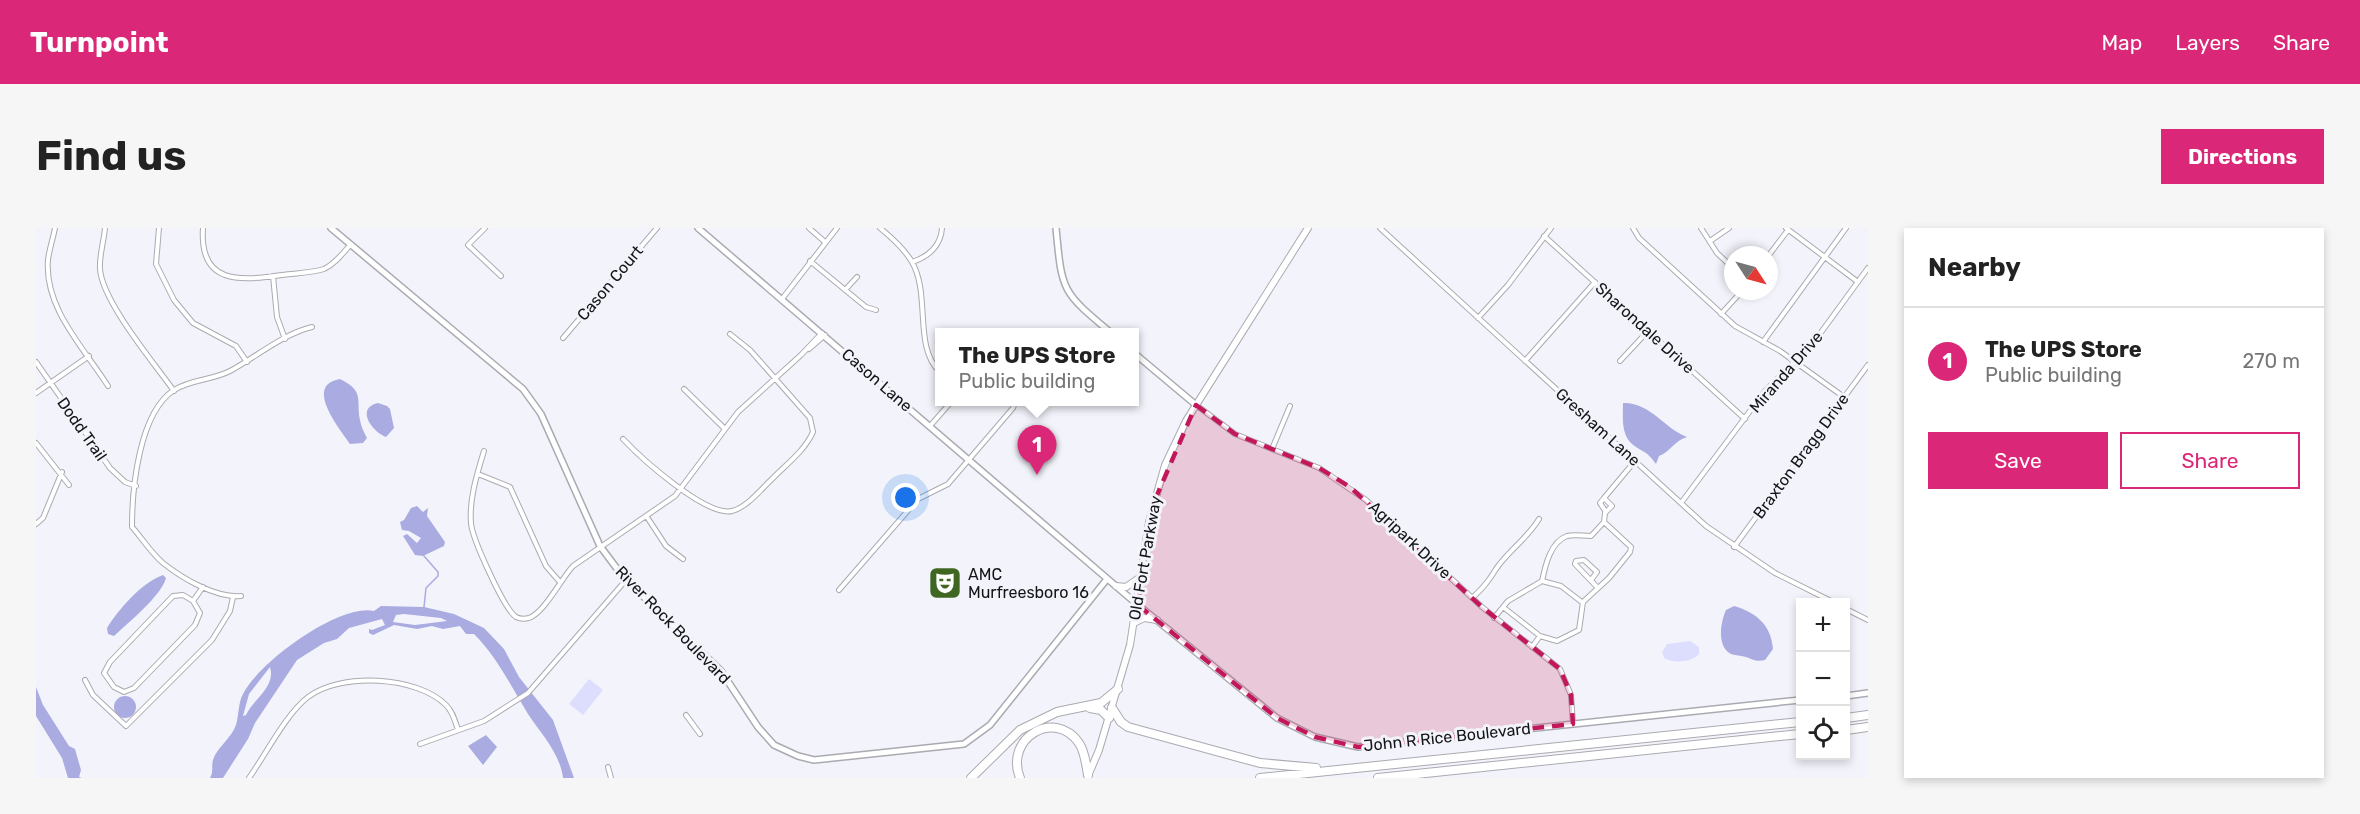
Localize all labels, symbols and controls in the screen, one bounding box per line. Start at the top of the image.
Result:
text: Turnpoint [30,26,169,59]
text: Map [2101,30,2142,55]
text: Layers [2175,30,2240,55]
text: Share [2273,30,2330,55]
button: Directions [2161,129,2324,184]
text: Find us [36,131,187,181]
street label: Cason Court [573,242,647,324]
north arrow [1724,246,1778,300]
text: Nearby [1928,252,2021,283]
street label: Sharondale Drive [1591,278,1699,378]
street label: Miranda Drive [1745,327,1827,417]
popup [935,328,1139,406]
text: The UPS Store [1985,336,2142,363]
text: The UPS Store [959,342,1115,369]
street label: Cason Lane [838,344,916,416]
text: 1 [1943,349,1952,373]
text: 270 m [2243,349,2300,373]
text: Public building [1985,363,2122,387]
text: Public building [959,369,1095,393]
street label: Gresham Lane [1552,384,1644,470]
street label: Braxton Bragg Drive [1749,390,1853,522]
street label: Dodd Trail [53,394,111,464]
pin: 1 [1018,426,1056,475]
button: Save [1928,432,2108,489]
button: Share [2120,432,2300,489]
your location [891,483,920,512]
street label: Old Fort Parkway [1125,494,1165,622]
street label: Agripark Drive [1365,497,1455,583]
street label: River Rock Boulevard [612,562,734,688]
theatre icon: AMC Murfreesboro 16 [927,565,963,601]
place label: AMC Murfreesboro 16 [968,565,1089,602]
map controls [1796,598,1850,760]
button: + [1796,598,1850,652]
button: − [1796,652,1850,706]
button: locate [1796,706,1850,760]
street label: John R Rice Boulevard [1362,719,1532,755]

